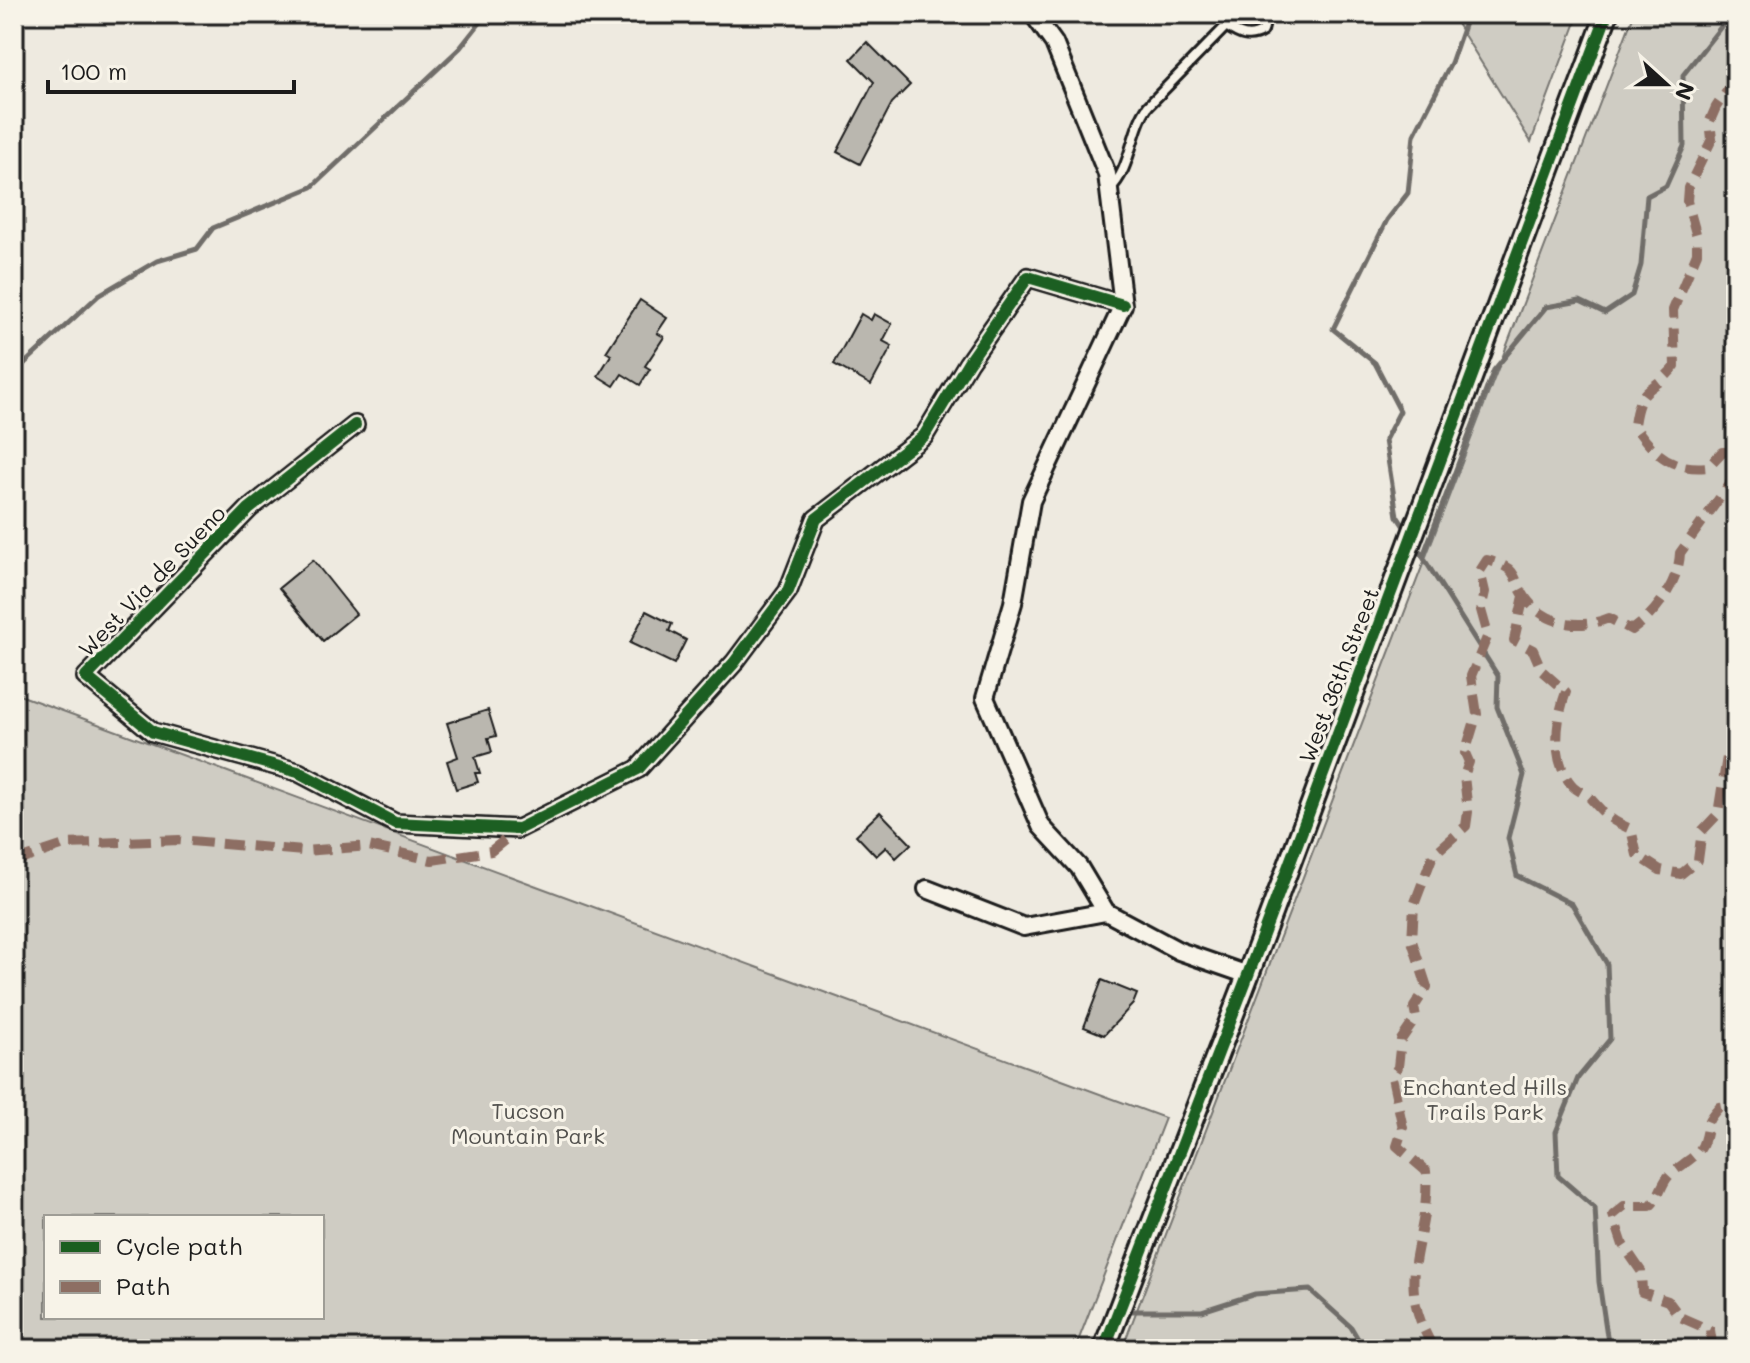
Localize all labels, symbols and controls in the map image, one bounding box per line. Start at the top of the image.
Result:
scale bar [48,44,294,94]
north arrow [1626,44,1706,124]
text: 100 m [60,55,127,86]
text: N [1669,78,1702,104]
street label: West Via de Sueno [72,499,231,663]
street label: West 36th Street [1292,583,1385,767]
park label: Enchanted Hills Trails Park [1403,1072,1567,1126]
park label: Tucson Mountain Park [451,1096,605,1150]
legend [44,1215,324,1319]
text: Cycle path [116,1230,242,1261]
text: Path [116,1270,170,1301]

